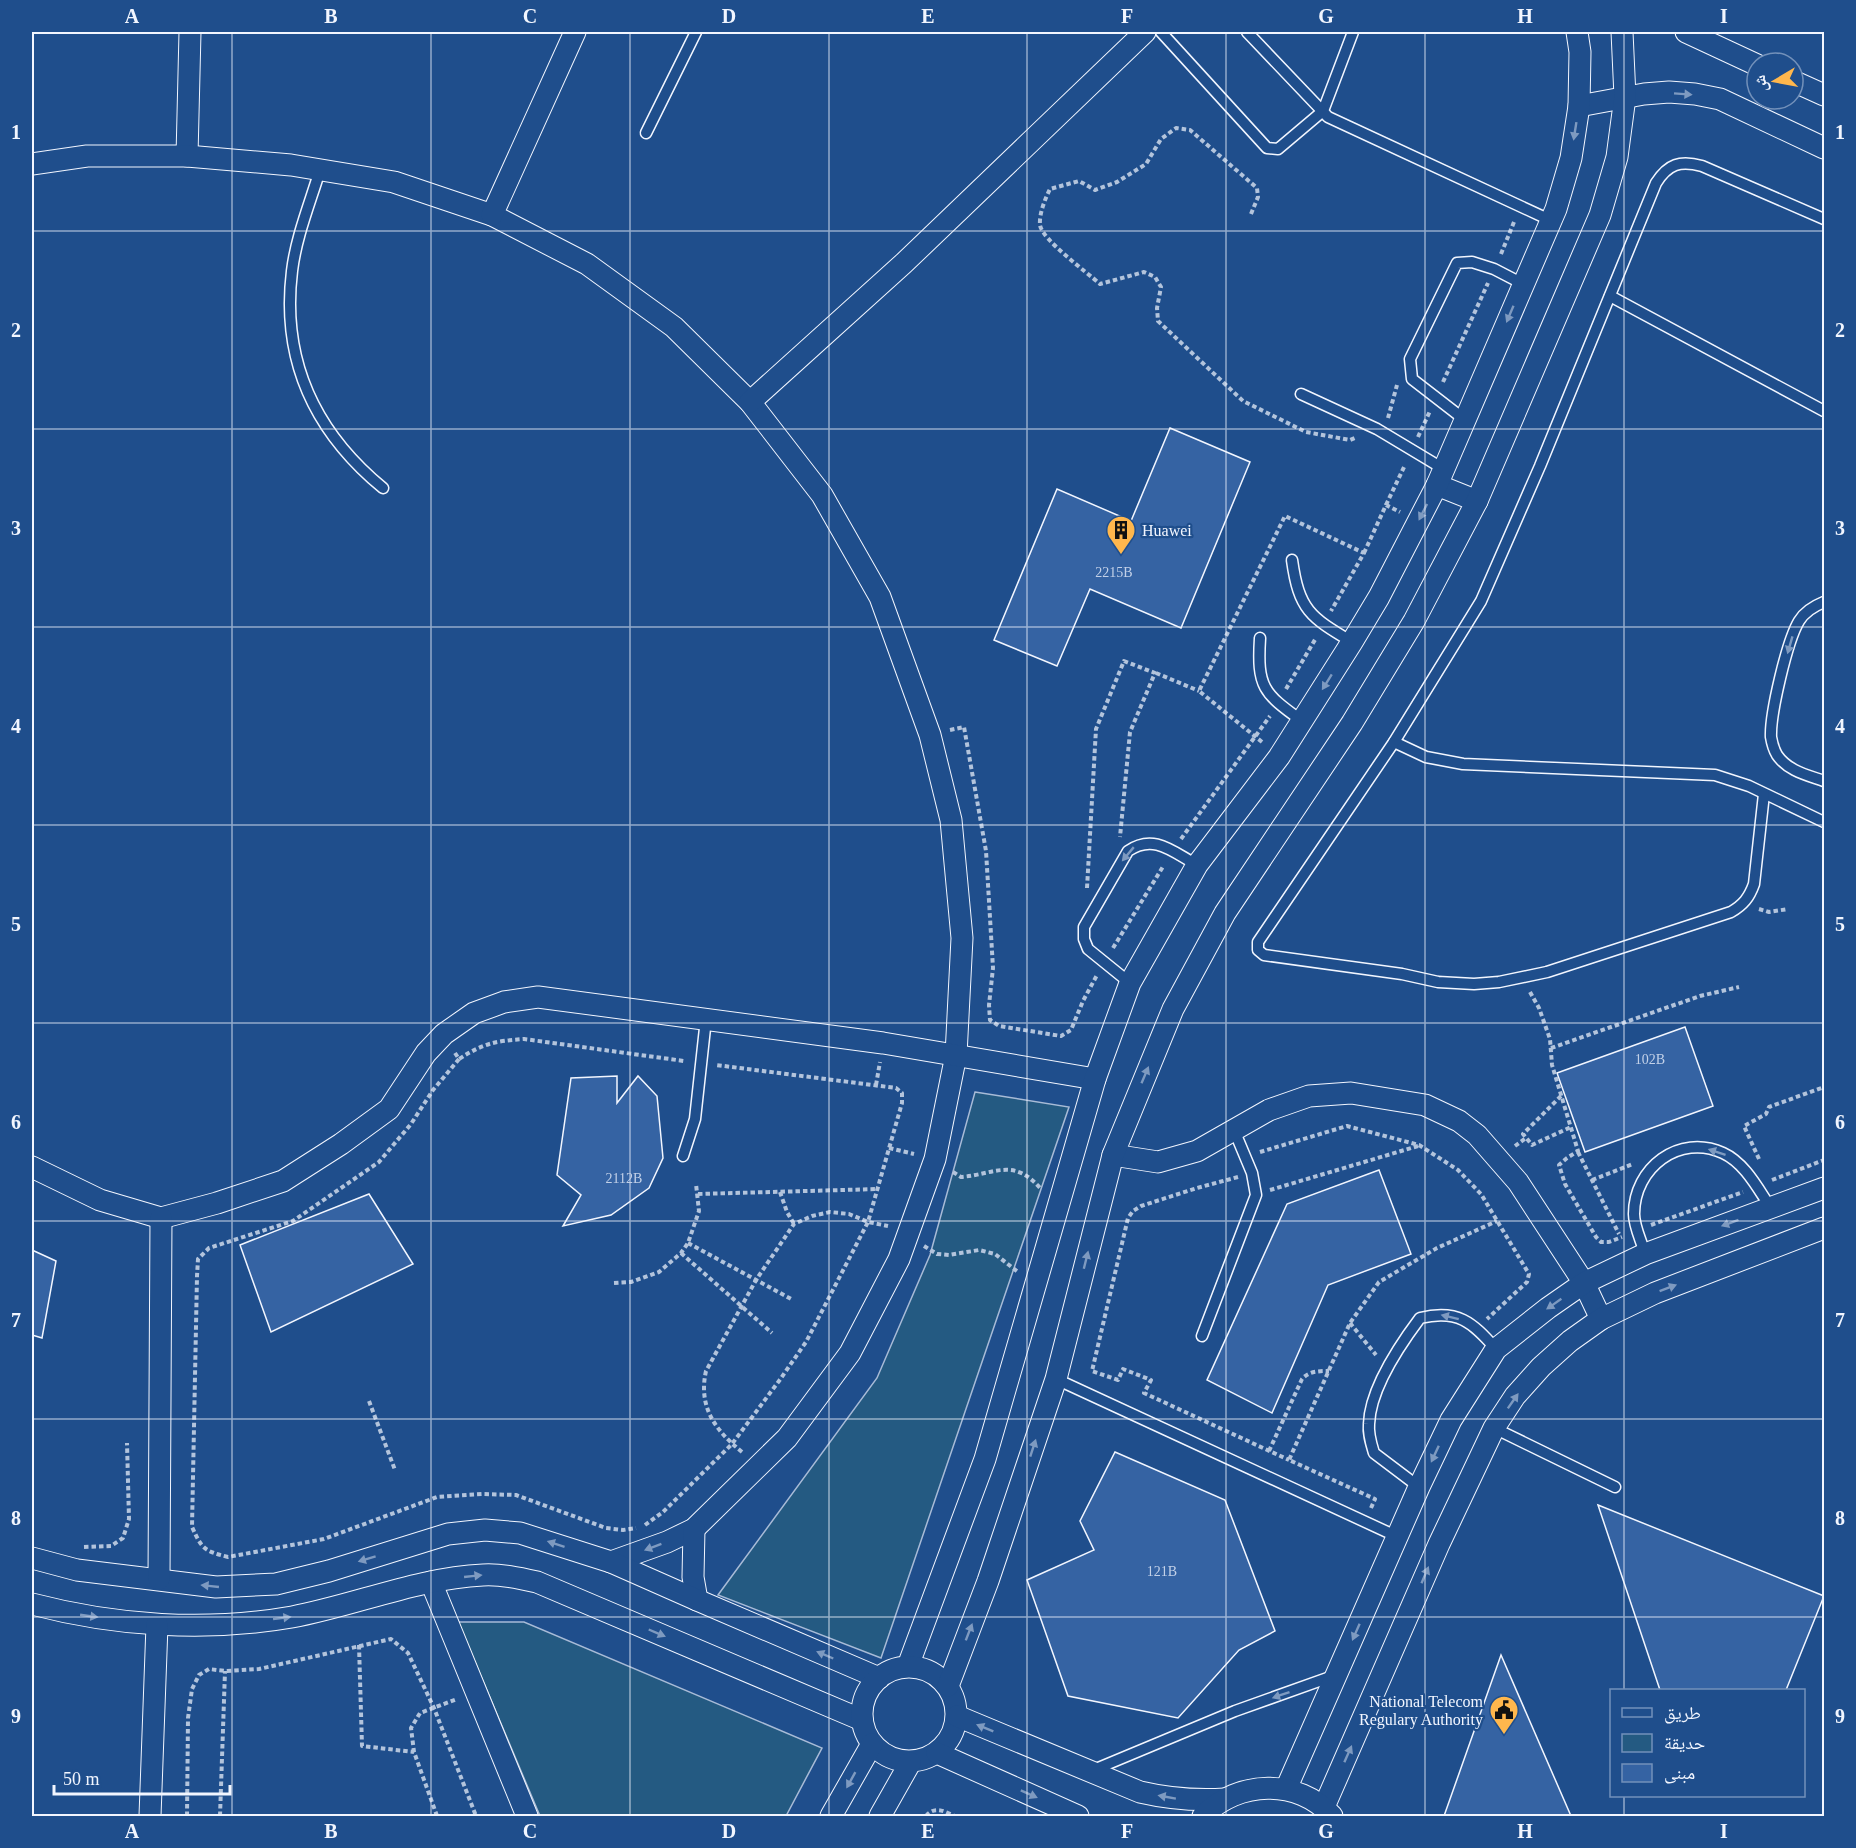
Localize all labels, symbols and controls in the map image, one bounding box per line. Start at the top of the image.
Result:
text: A [125,5,140,27]
text: B [324,5,338,27]
text: C [523,5,537,27]
text: D [722,5,736,27]
text: E [921,5,935,27]
text: F [1121,5,1133,27]
text: G [1318,5,1334,27]
text: H [1517,5,1533,27]
text: I [1720,5,1728,27]
north arrow [1745,51,1805,111]
text: ش [1751,73,1772,93]
one-way arrow [1674,89,1693,98]
text: 1 [11,121,21,143]
text: 1 [1835,121,1845,143]
one-way arrow [1571,122,1580,141]
one-way arrow [1505,306,1515,324]
text: 2 [11,319,21,341]
text: 2 [1835,319,1845,341]
one-way arrow [1418,503,1428,520]
building icon: Huawei [1105,514,1137,556]
text: 3 [11,517,21,539]
text: 3 [1835,517,1845,539]
place label: Huawei [1142,522,1192,539]
house number: 2215B [1095,565,1133,580]
one-way arrow [1785,636,1794,654]
one-way arrow [1321,673,1333,689]
text: 4 [11,715,21,737]
text: 4 [1835,715,1845,737]
one-way arrow [1122,846,1135,862]
text: 5 [11,913,21,935]
text: 5 [1835,913,1845,935]
house number: 102B [1635,1052,1665,1067]
one-way arrow [1140,1065,1150,1083]
text: 6 [11,1111,21,1133]
text: 6 [1835,1111,1845,1133]
one-way arrow [1708,1147,1726,1157]
house number: 2112B [606,1171,642,1186]
one-way arrow [1721,1218,1739,1228]
one-way arrow [1082,1251,1092,1269]
one-way arrow [1659,1283,1677,1292]
one-way arrow [1546,1298,1562,1310]
text: 7 [11,1309,21,1331]
text: 7 [1835,1309,1845,1331]
one-way arrow [1441,1312,1459,1322]
one-way arrow [1507,1393,1519,1409]
one-way arrow [1029,1439,1038,1457]
one-way arrow [1430,1446,1439,1463]
text: 8 [11,1507,21,1529]
text: 8 [1835,1507,1845,1529]
one-way arrow [547,1539,565,1548]
one-way arrow [644,1543,662,1553]
one-way arrow [358,1555,376,1565]
house number: 121B [1147,1564,1177,1579]
one-way arrow [1420,1565,1430,1583]
one-way arrow [463,1571,482,1581]
one-way arrow [200,1581,219,1591]
one-way arrow [79,1612,98,1621]
one-way arrow [273,1613,292,1623]
one-way arrow [964,1622,974,1640]
one-way arrow [1351,1624,1360,1641]
one-way arrow [648,1628,665,1637]
one-way arrow [816,1650,834,1659]
legend [1610,1689,1805,1797]
one-way arrow [1272,1690,1290,1700]
place label: National Telecom Regulary Authority [1359,1693,1484,1729]
public building icon: National Telecom Regulary Authority [1488,1694,1520,1736]
text: طريق [1664,1703,1701,1724]
text: 9 [11,1705,21,1727]
text: 9 [1835,1705,1845,1727]
one-way arrow [976,1723,994,1732]
text: حديقة [1664,1733,1705,1753]
one-way arrow [1343,1745,1352,1762]
scale bar [54,1758,230,1796]
text: مبنى [1664,1763,1695,1784]
text: 50 m [63,1769,100,1789]
one-way arrow [846,1772,857,1788]
one-way arrow [1020,1790,1037,1799]
one-way arrow [1157,1793,1176,1802]
text: A [125,1820,140,1842]
text: B [324,1820,338,1842]
text: C [523,1820,537,1842]
text: D [722,1820,736,1842]
text: E [921,1820,935,1842]
text: F [1121,1820,1133,1842]
text: G [1318,1820,1334,1842]
text: H [1517,1820,1533,1842]
text: I [1720,1820,1728,1842]

